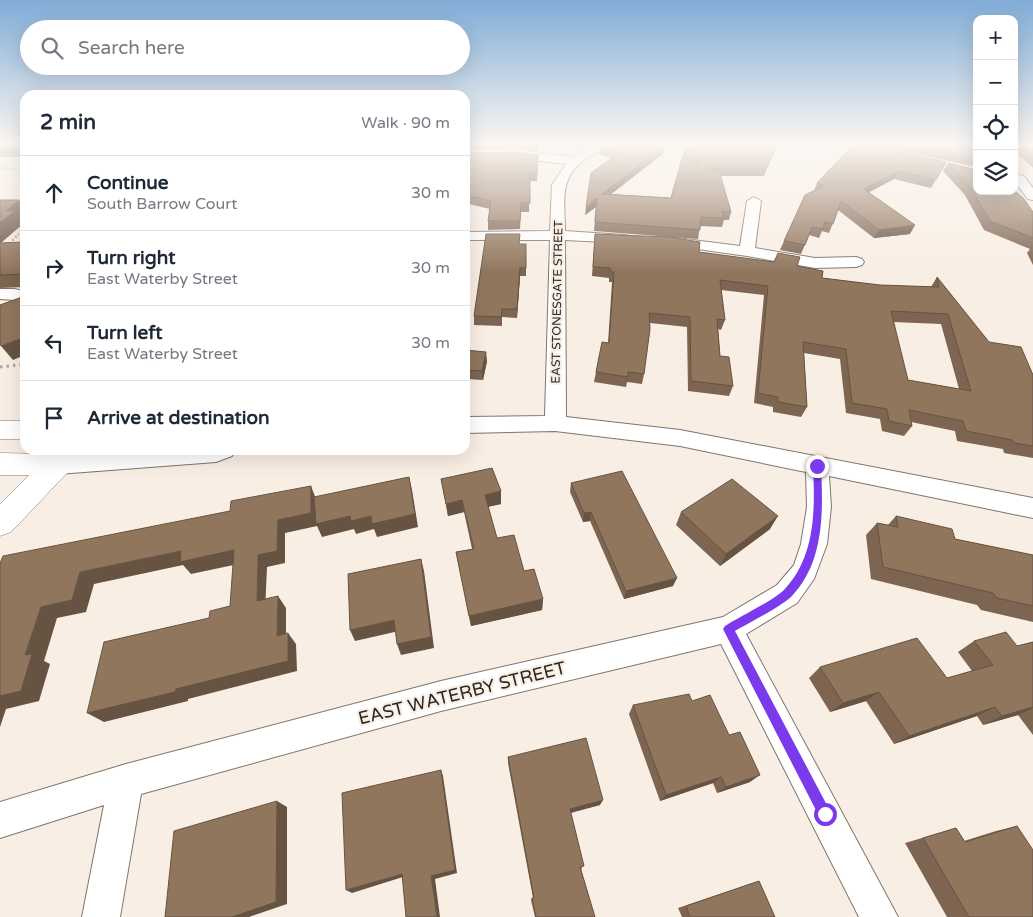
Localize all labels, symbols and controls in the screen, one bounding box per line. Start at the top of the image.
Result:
map controls [973,15,1018,195]
button: + [973,15,1018,60]
search box [20,20,470,75]
icon: search [38,34,66,62]
text: Search here [78,37,185,59]
button: − [973,60,1018,105]
button: locate [973,105,1018,150]
text: 2 min [40,110,96,135]
text: Walk · 90 m [361,113,450,133]
button: layers [973,150,1018,195]
text: Continue [87,172,169,194]
icon: ahead [40,179,68,207]
text: 30 m [411,183,450,203]
text: South Barrow Court [87,194,237,214]
street label: EAST STONESGATE STREET [549,220,565,384]
text: Turn right [87,247,175,269]
icon: right [40,254,68,282]
text: 30 m [411,258,450,278]
text: East Waterby Street [87,269,238,289]
text: Turn left [87,322,163,344]
icon: left [40,329,68,357]
text: 30 m [411,333,450,353]
text: East Waterby Street [87,344,238,364]
icon: arrive [40,404,68,432]
text: Arrive at destination [87,407,270,429]
route end [806,455,829,478]
street label: EAST WATERBY STREET [356,657,568,729]
route start [814,803,837,826]

